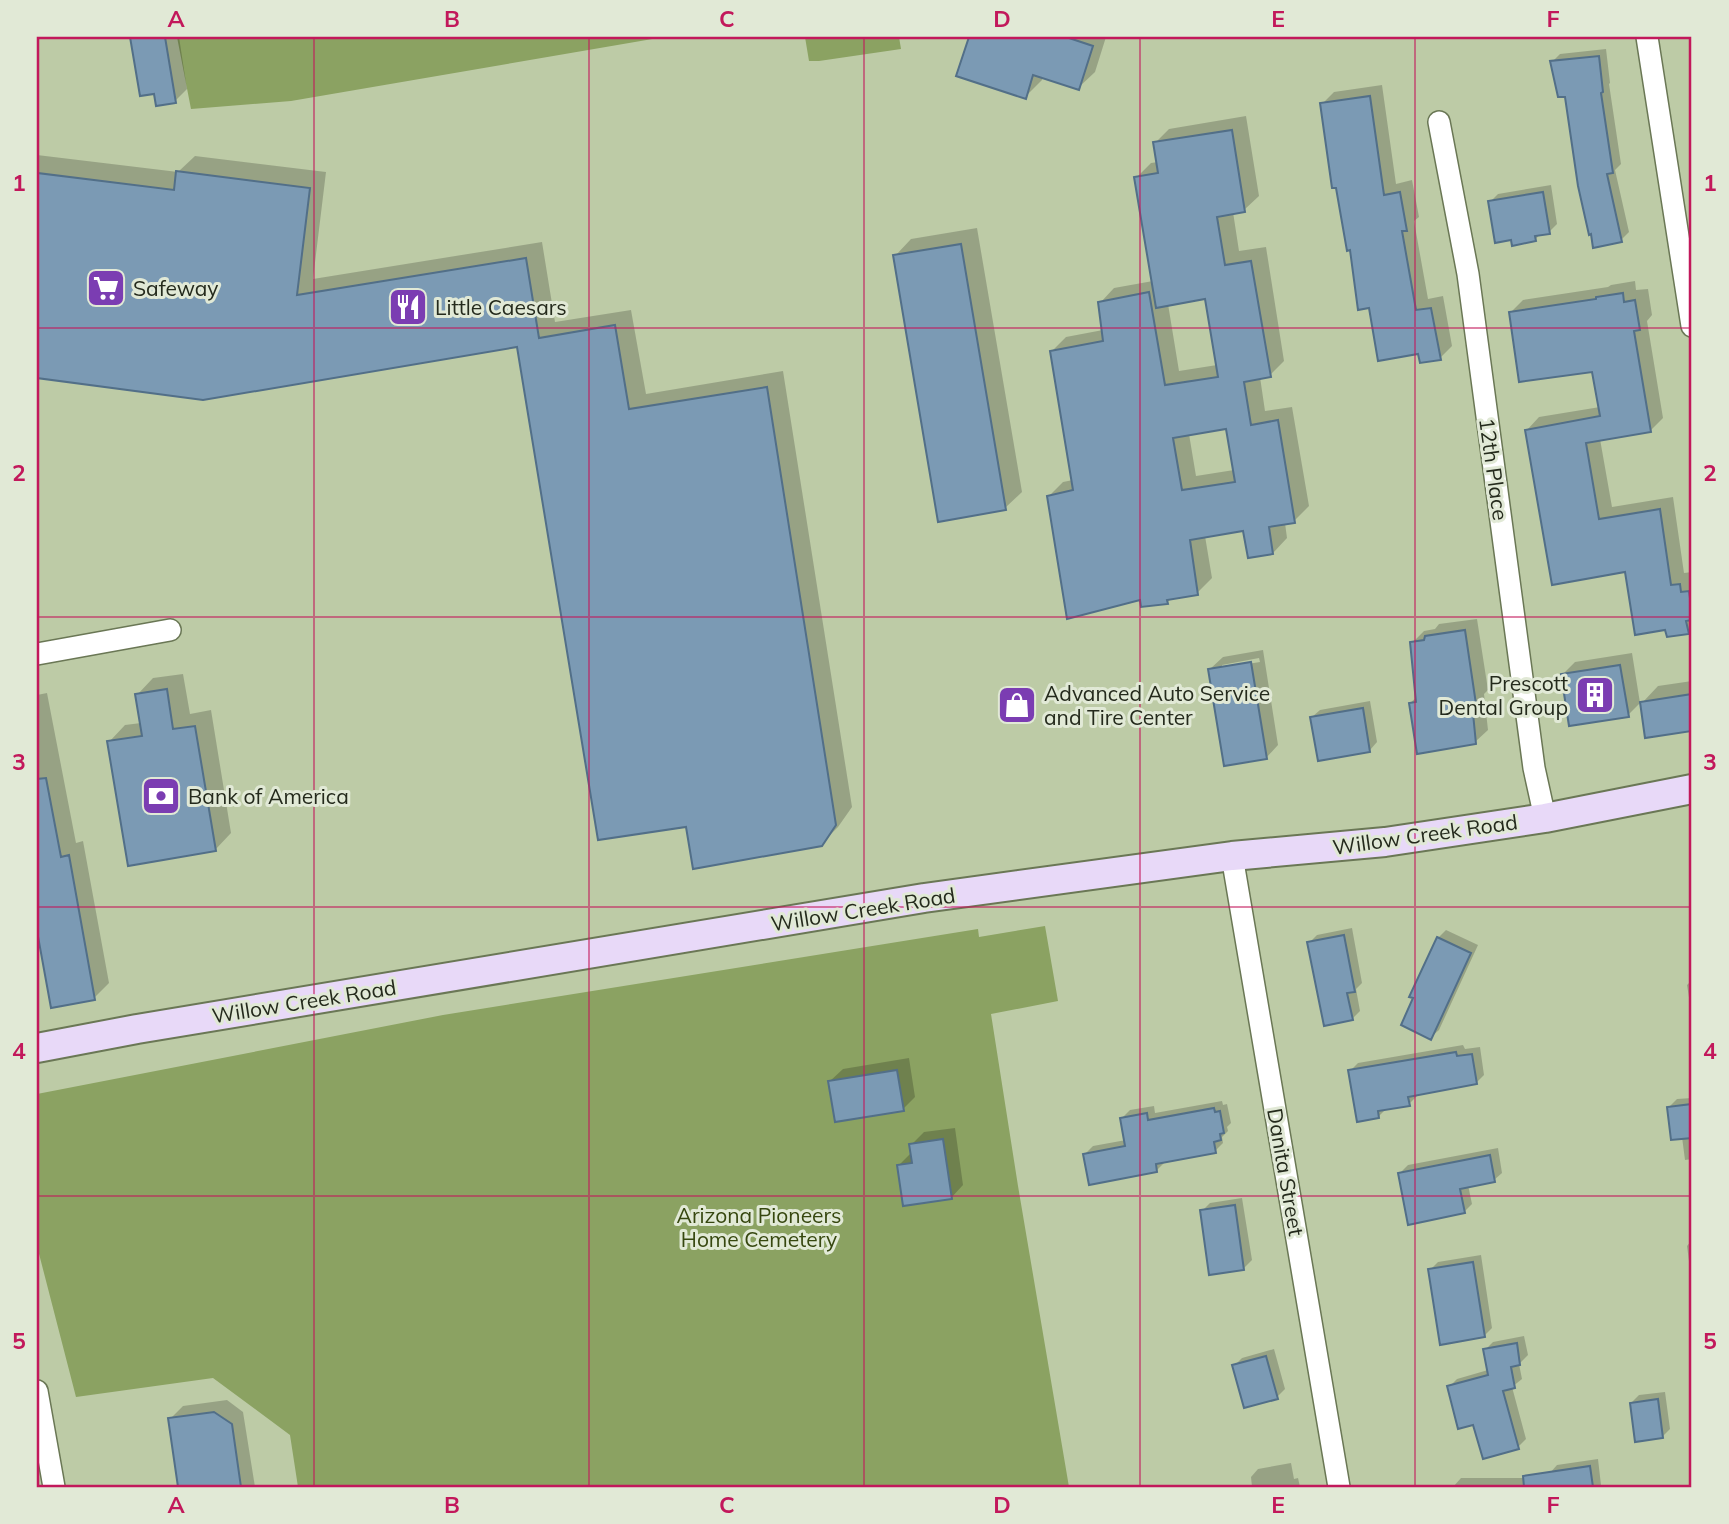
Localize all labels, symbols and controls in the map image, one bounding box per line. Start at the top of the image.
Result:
text: A [167,4,185,33]
text: B [444,4,460,33]
text: C [719,4,735,33]
text: D [993,4,1011,33]
text: E [1271,4,1285,33]
text: F [1546,4,1560,33]
text: 1 [12,168,26,197]
text: 1 [1703,168,1717,197]
supermarket icon: Safeway [85,267,127,309]
place label: Safeway [133,275,218,301]
restaurant icon: Little Caesars [387,286,429,328]
place label: Little Caesars [435,294,567,320]
street label: 12th Place [1474,416,1514,522]
text: 2 [12,458,26,487]
text: 2 [1703,458,1717,487]
place label: Prescott Dental Group [1439,670,1568,720]
building icon: Prescott Dental Group [1574,674,1616,716]
place label: Advanced Auto Service and Tire Center [1044,680,1270,730]
shop icon: Advanced Auto Service and Tire Center [996,684,1038,726]
text: 3 [12,747,26,776]
text: 3 [1703,747,1717,776]
bank icon: Bank of America [140,775,182,817]
place label: Bank of America [188,783,349,809]
street label: Willow Creek Road [1331,808,1519,860]
street label: Willow Creek Road [769,882,957,936]
street label: Willow Creek Road [210,974,398,1028]
text: 4 [12,1036,26,1065]
text: 4 [1703,1036,1717,1065]
street label: Danita Street [1262,1106,1310,1238]
park label: Arizona Pioneers Home Cemetery [677,1202,841,1252]
text: 5 [12,1326,26,1355]
text: 5 [1703,1326,1717,1355]
text: A [167,1490,185,1519]
text: B [444,1490,460,1519]
text: C [719,1490,735,1519]
text: D [993,1490,1011,1519]
text: E [1271,1490,1285,1519]
text: F [1546,1490,1560,1519]

